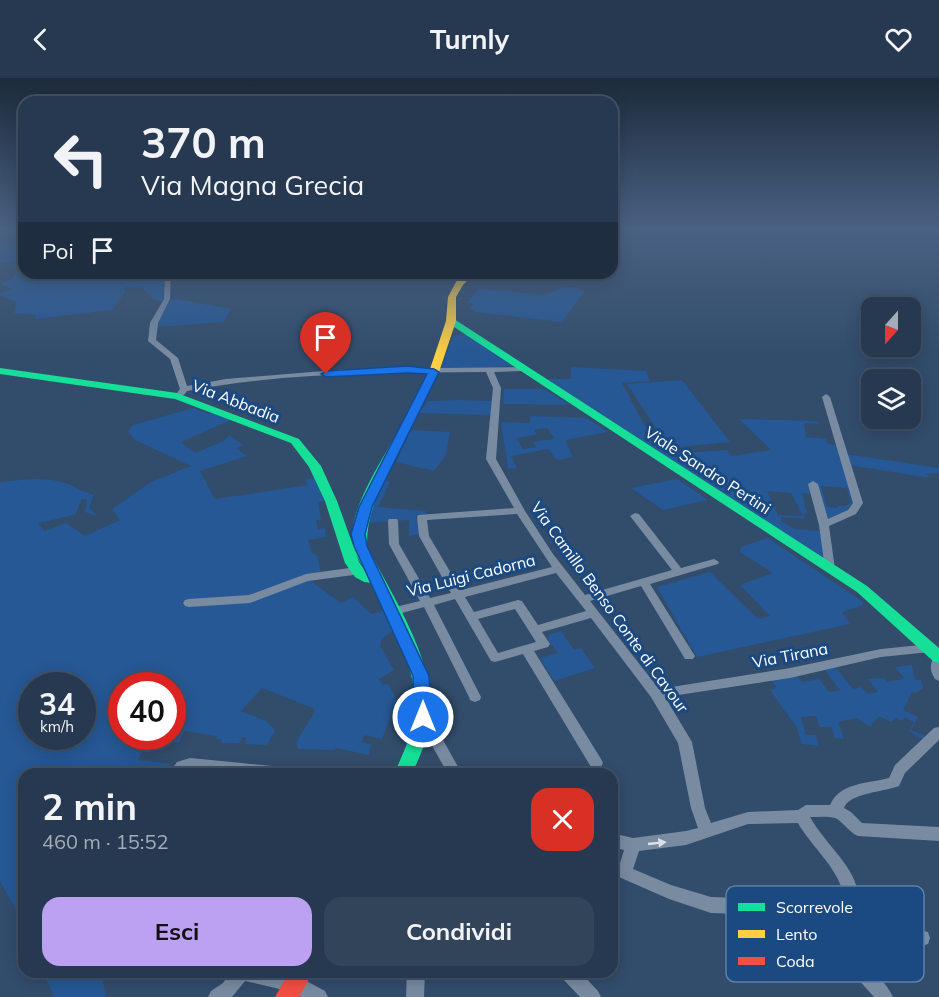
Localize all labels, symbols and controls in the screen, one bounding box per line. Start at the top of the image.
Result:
text: Turnly [430,22,509,56]
icon: back [24,23,57,56]
icon: heart [882,23,915,56]
text: 370 m [141,116,266,169]
icon: left [42,120,120,198]
text: Via Magna Grecia [141,168,364,202]
icon: arrive [86,234,119,267]
text: Poi [42,237,74,265]
north arrow [861,297,921,357]
map controls [861,297,921,429]
pin [300,312,351,374]
icon: arrive [309,321,342,354]
button: layers [861,369,921,429]
street label: Via Abbadia [189,375,283,427]
street label: Viale Sandro Pertini [641,422,775,518]
street label: Via Camillo Benso Conte di Cavour [527,498,693,716]
street label: Via Luigi Cadorna [405,549,537,601]
street label: Via Tirana [751,638,829,672]
speed limit sign: 40 [108,672,186,750]
text: 34 [39,685,75,723]
position arrow [391,685,455,749]
text: km/h [40,717,74,736]
text: 2 min [42,784,137,829]
button: close [531,788,594,851]
text: 460 m · 15:52 [42,829,168,854]
one-way arrow [647,838,666,847]
legend [726,886,924,982]
button: Esci [42,897,312,966]
button: Condividi [324,897,594,966]
text: Scorrevole [776,897,853,917]
text: Lento [776,924,817,944]
text: Coda [776,951,815,971]

